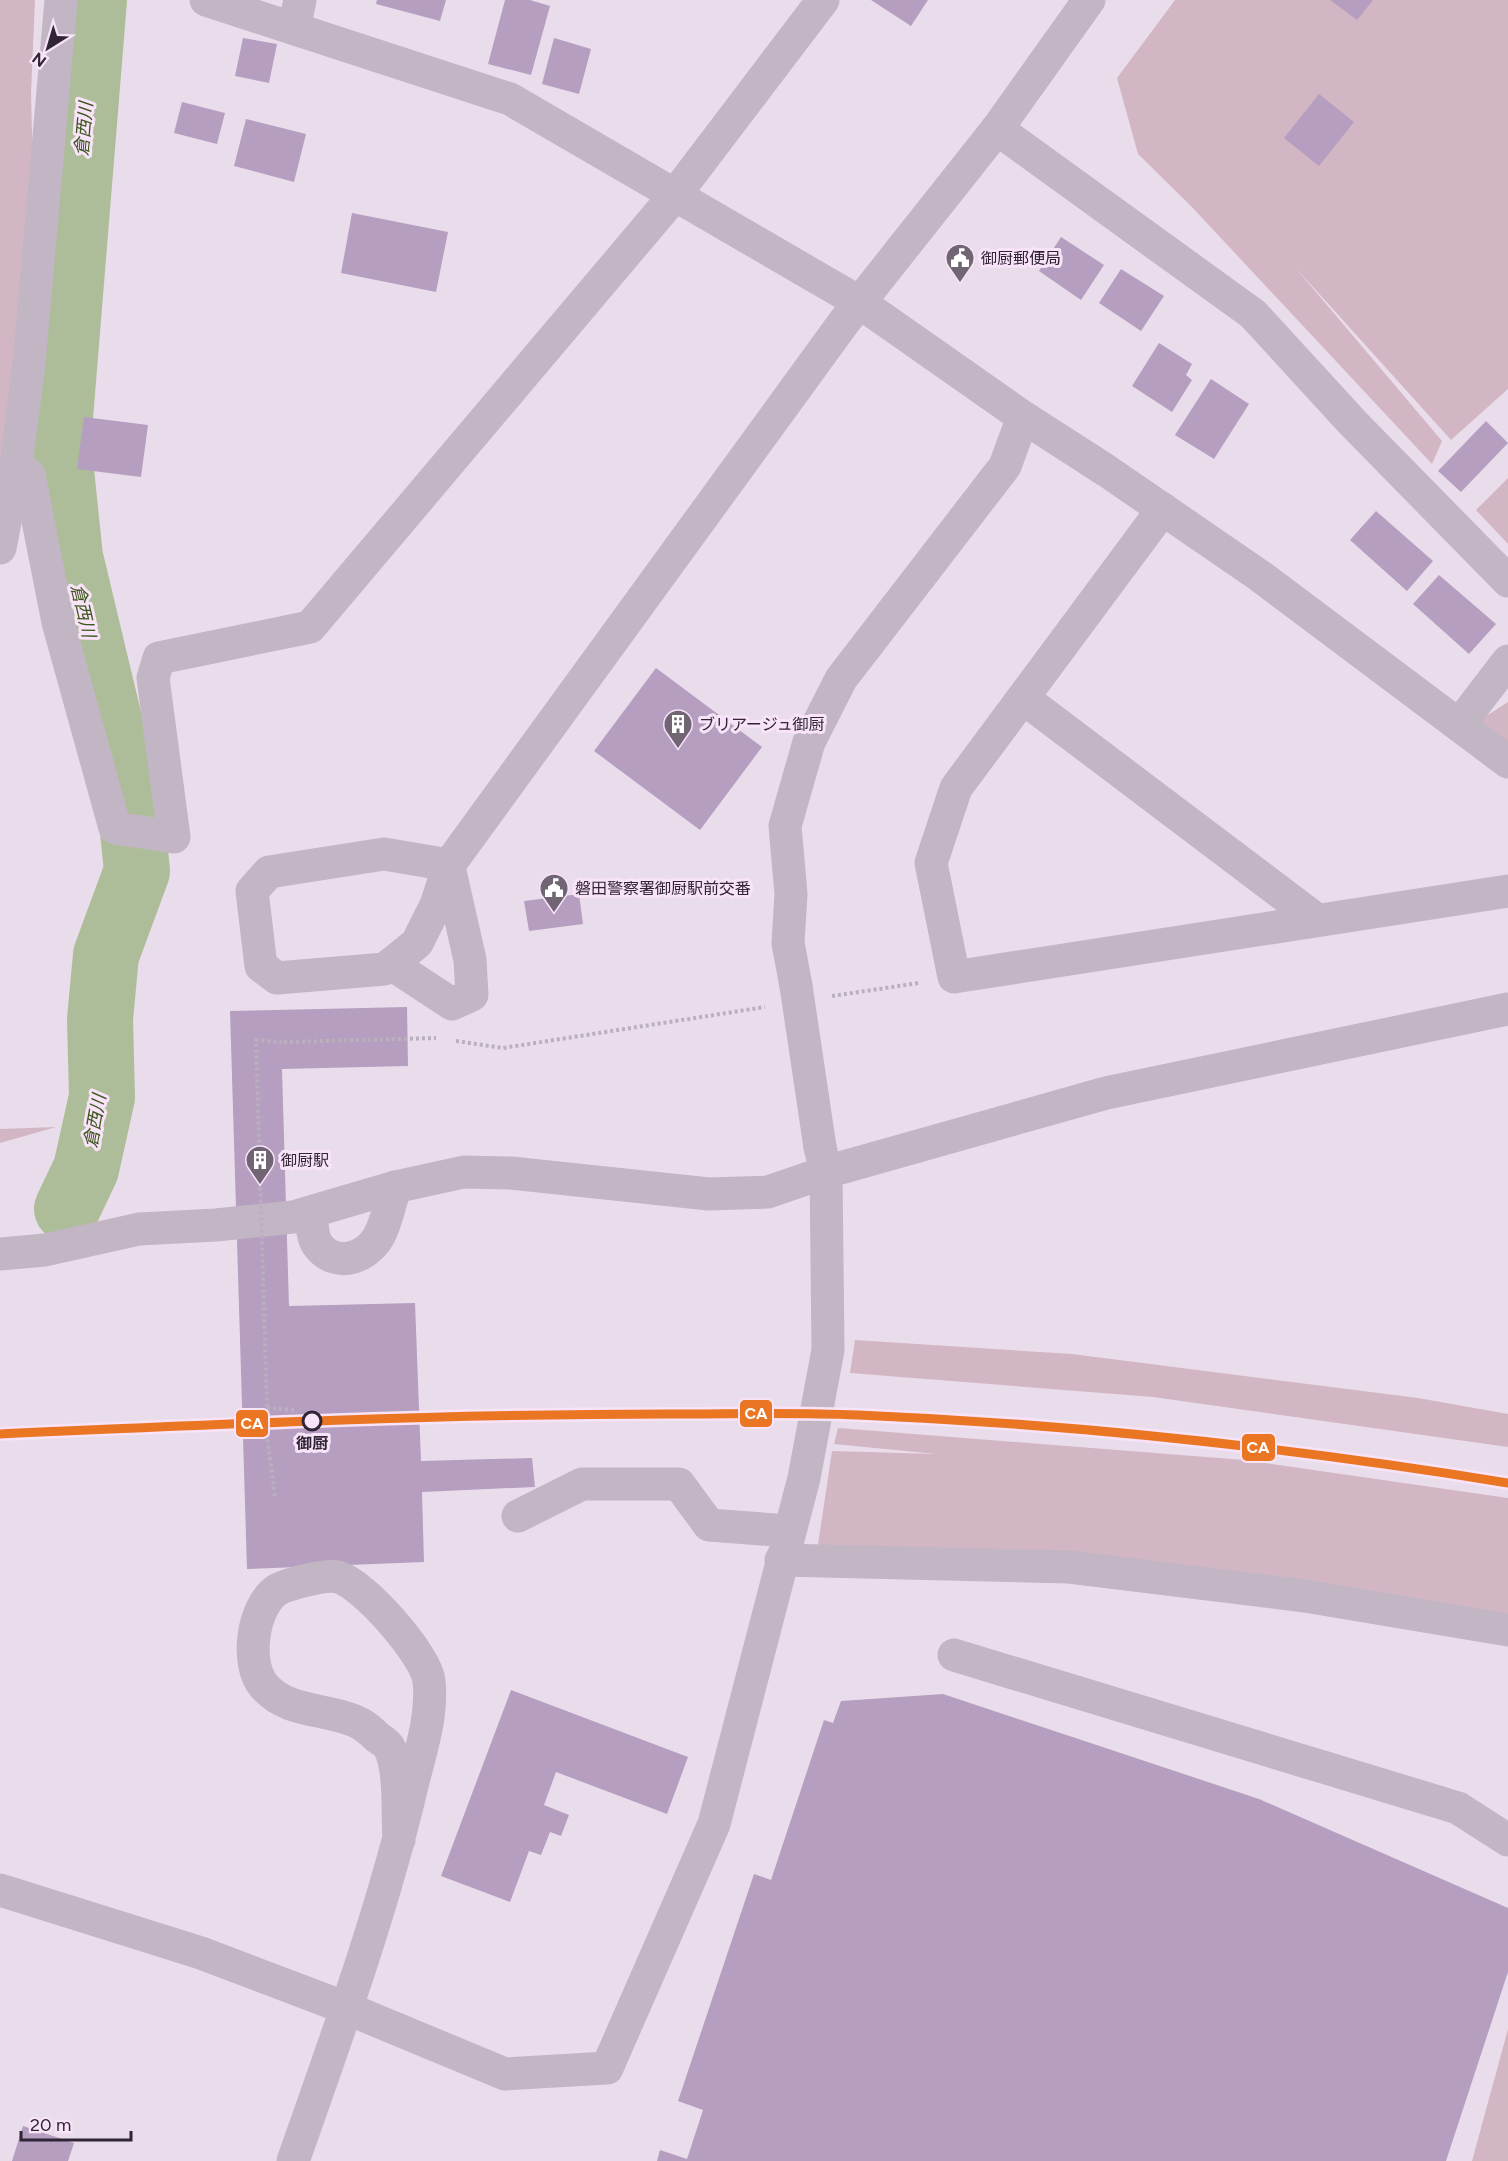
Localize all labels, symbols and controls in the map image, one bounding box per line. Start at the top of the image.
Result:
north arrow [18,18,78,78]
text: N [29,48,50,71]
water label: 倉西川 [71,99,97,157]
public building icon: 御厨郵便局 [944,242,976,284]
place label: 御厨郵便局 [981,249,1061,268]
water label: 倉西川 [66,582,100,642]
building icon: ブリアージュ御厨 [662,708,694,750]
place label: ブリアージュ御厨 [699,715,825,734]
public building icon: 磐田警察署御厨駅前交番 [538,872,570,914]
place label: 磐田警察署御厨駅前交番 [575,879,751,898]
water label: 倉西川 [79,1091,111,1149]
building icon: 御厨駅 [244,1144,276,1186]
place label: 御厨駅 [281,1151,329,1170]
line badge: CA [739,1399,773,1428]
text: CA [744,1404,768,1423]
line badge: CA [235,1409,269,1438]
marker: 御厨 [302,1411,322,1431]
text: CA [240,1414,264,1433]
line badge: CA [1241,1433,1276,1462]
place label: 御厨 [296,1434,328,1453]
text: CA [1246,1438,1270,1457]
scale bar [21,2104,130,2142]
text: 20 m [30,2114,71,2136]

